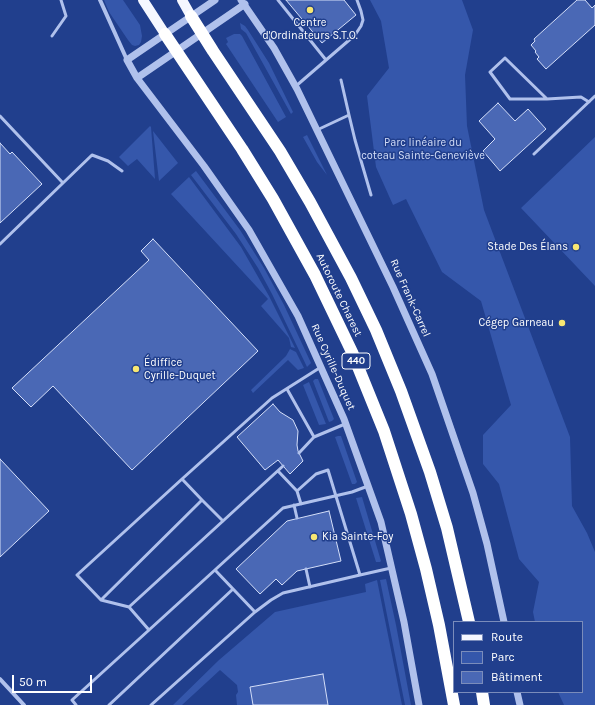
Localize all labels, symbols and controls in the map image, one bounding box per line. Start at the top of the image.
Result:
marker: Centre d'Ordinateurs S.T.O. [305,5,315,15]
place label: Centre d'Ordinateurs S.T.O. [262,16,358,42]
park label: Parc linéaire du coteau Sainte-Geneviève [361,136,485,162]
place label: Stade Des Élans [487,240,568,254]
marker: Stade Des Élans [571,242,581,252]
street label: Autoroute Charest [313,251,365,339]
street label: Rue Frank-Carrel [387,257,433,339]
place label: Cégep Garneau [479,316,554,330]
marker: Cégep Garneau [557,318,567,328]
street label: Rue Cyrille-Duquet [308,322,358,412]
road number: 440 [342,353,370,369]
place label: Édiffice Cyrille-Duquet [144,356,216,382]
marker: Édiffice Cyrille-Duquet [131,364,141,374]
place label: Kia Sainte-Foy [322,530,393,544]
marker: Kia Sainte-Foy [309,532,319,542]
legend [453,621,583,693]
text: Route [491,630,523,644]
text: Parc [491,650,515,664]
scale bar [14,667,94,693]
text: Bâtiment [491,670,542,684]
text: 50 m [19,675,47,689]

